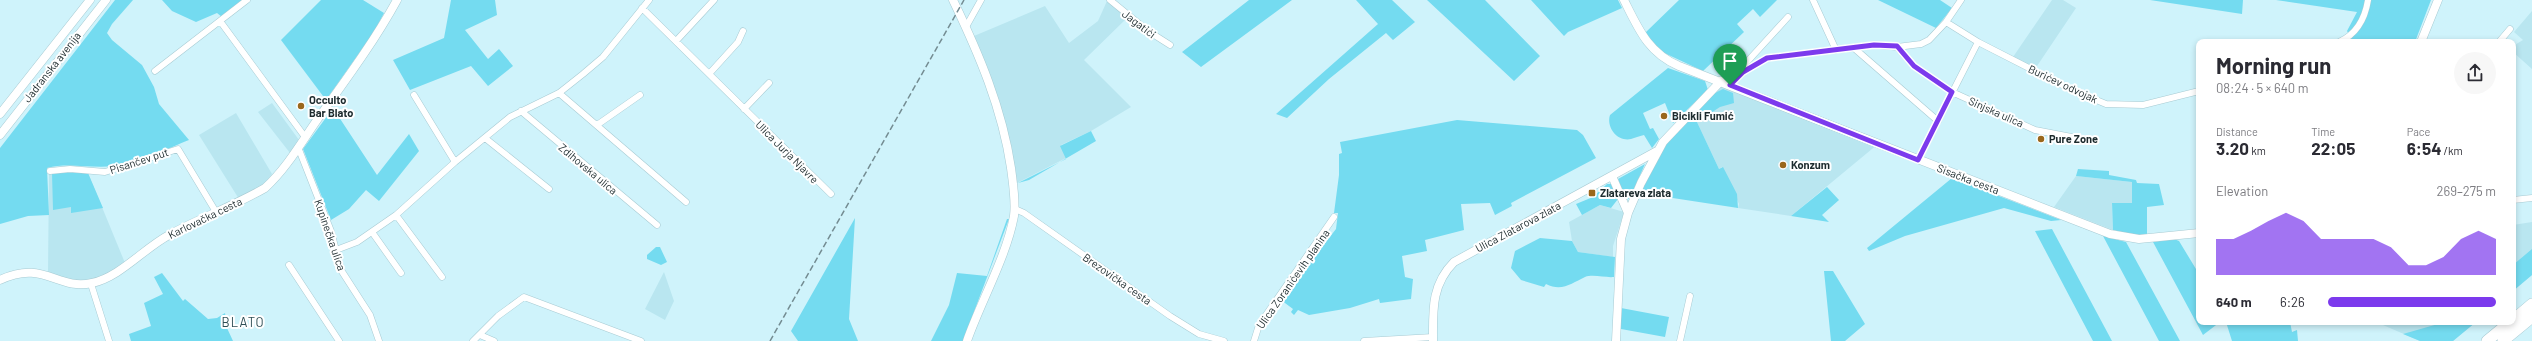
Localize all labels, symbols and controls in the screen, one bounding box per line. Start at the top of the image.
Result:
street label: Jagatići [1120,7,1159,41]
street label: Jadranska avenija [20,29,83,104]
pin [1713,44,1747,85]
icon: arrive [1719,50,1741,72]
text: Morning run [2216,52,2331,78]
button: share [2454,52,2496,94]
street label: Burićev odvojak [2026,62,2100,106]
text: 08:24 · 5 × 640 m [2216,80,2309,96]
place label: Occulto Bar Blato [309,93,353,119]
street label: Sinjska ulica [1967,94,2026,129]
marker: Occulto Bar Blato [296,101,306,111]
place label: Bicikli Fumić [1672,109,1734,122]
marker: Bicikli Fumić [1659,111,1669,121]
street label: Ulica Jurja Njavre [753,118,822,186]
text: Distance [2216,125,2258,138]
text: Time [2311,125,2335,138]
text: Pace [2407,125,2430,138]
place label: Pure Zone [2049,132,2098,145]
marker: Pure Zone [2036,134,2046,144]
text: 3.20 [2216,138,2249,158]
text: 22:05 [2311,138,2355,158]
text: 6:54 [2407,138,2441,158]
street label: Zdihovska ulica [556,140,620,197]
text: km [2249,144,2266,157]
text: /km [2441,144,2463,157]
street label: Pisančev put [108,145,170,176]
place label: Konzum [1791,158,1830,171]
marker: Konzum [1778,160,1788,170]
street label: Sisačka cesta [1935,161,2001,196]
text: Elevation [2216,183,2268,199]
text: 269–275 m [2437,183,2496,199]
place label: Zlatareva zlata [1600,186,1671,199]
marker: Zlatareva zlata [1587,188,1597,198]
street label: Karlovačka cesta [166,194,244,241]
street label: Kupinečka ulica [312,197,349,272]
street label: Ulica Zlatarova zlata [1473,199,1563,255]
street label: Ulica Zoranićevih planina [1253,226,1332,331]
street label: Brezovička cesta [1080,250,1154,307]
text: 640 m [2216,294,2252,310]
text: 6:26 [2280,294,2305,310]
district label: BLATO [222,314,265,330]

